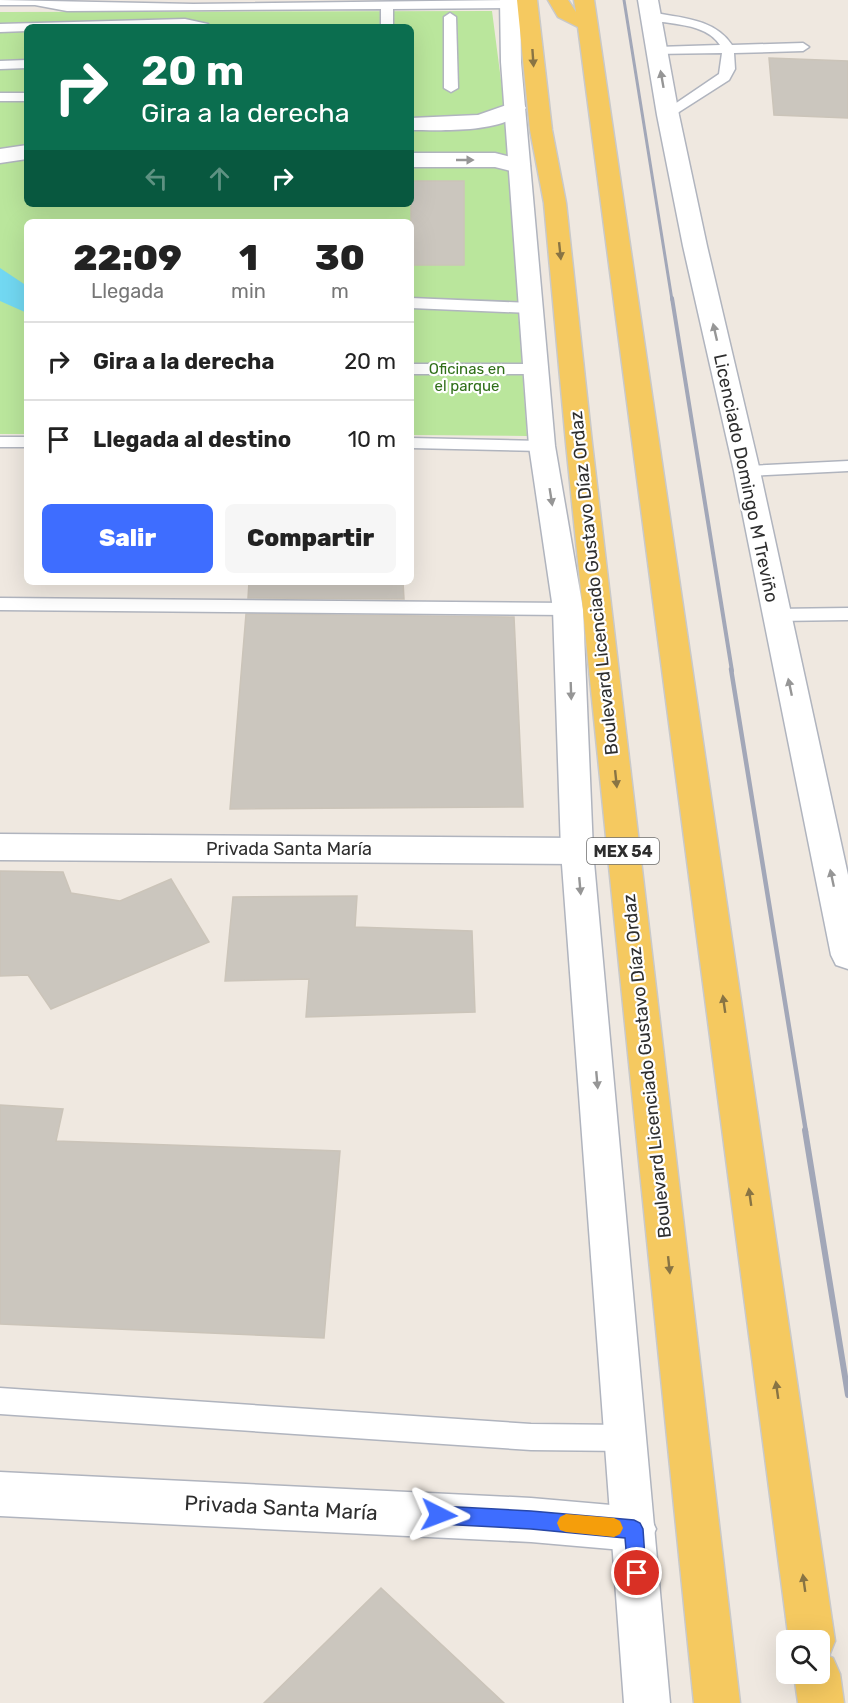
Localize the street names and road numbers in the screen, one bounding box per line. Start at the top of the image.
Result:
street label: Licenciado Domingo M Treviño [709,352,783,604]
street label: Boulevard Licenciado Gustavo Díaz Ordaz [565,410,623,756]
street label: Privada Santa María [206,838,372,860]
road number: MEX 54 [587,838,659,864]
street label: Boulevard Licenciado Gustavo Díaz Ordaz [618,893,676,1239]
street label: Privada Santa María [184,1490,378,1525]

